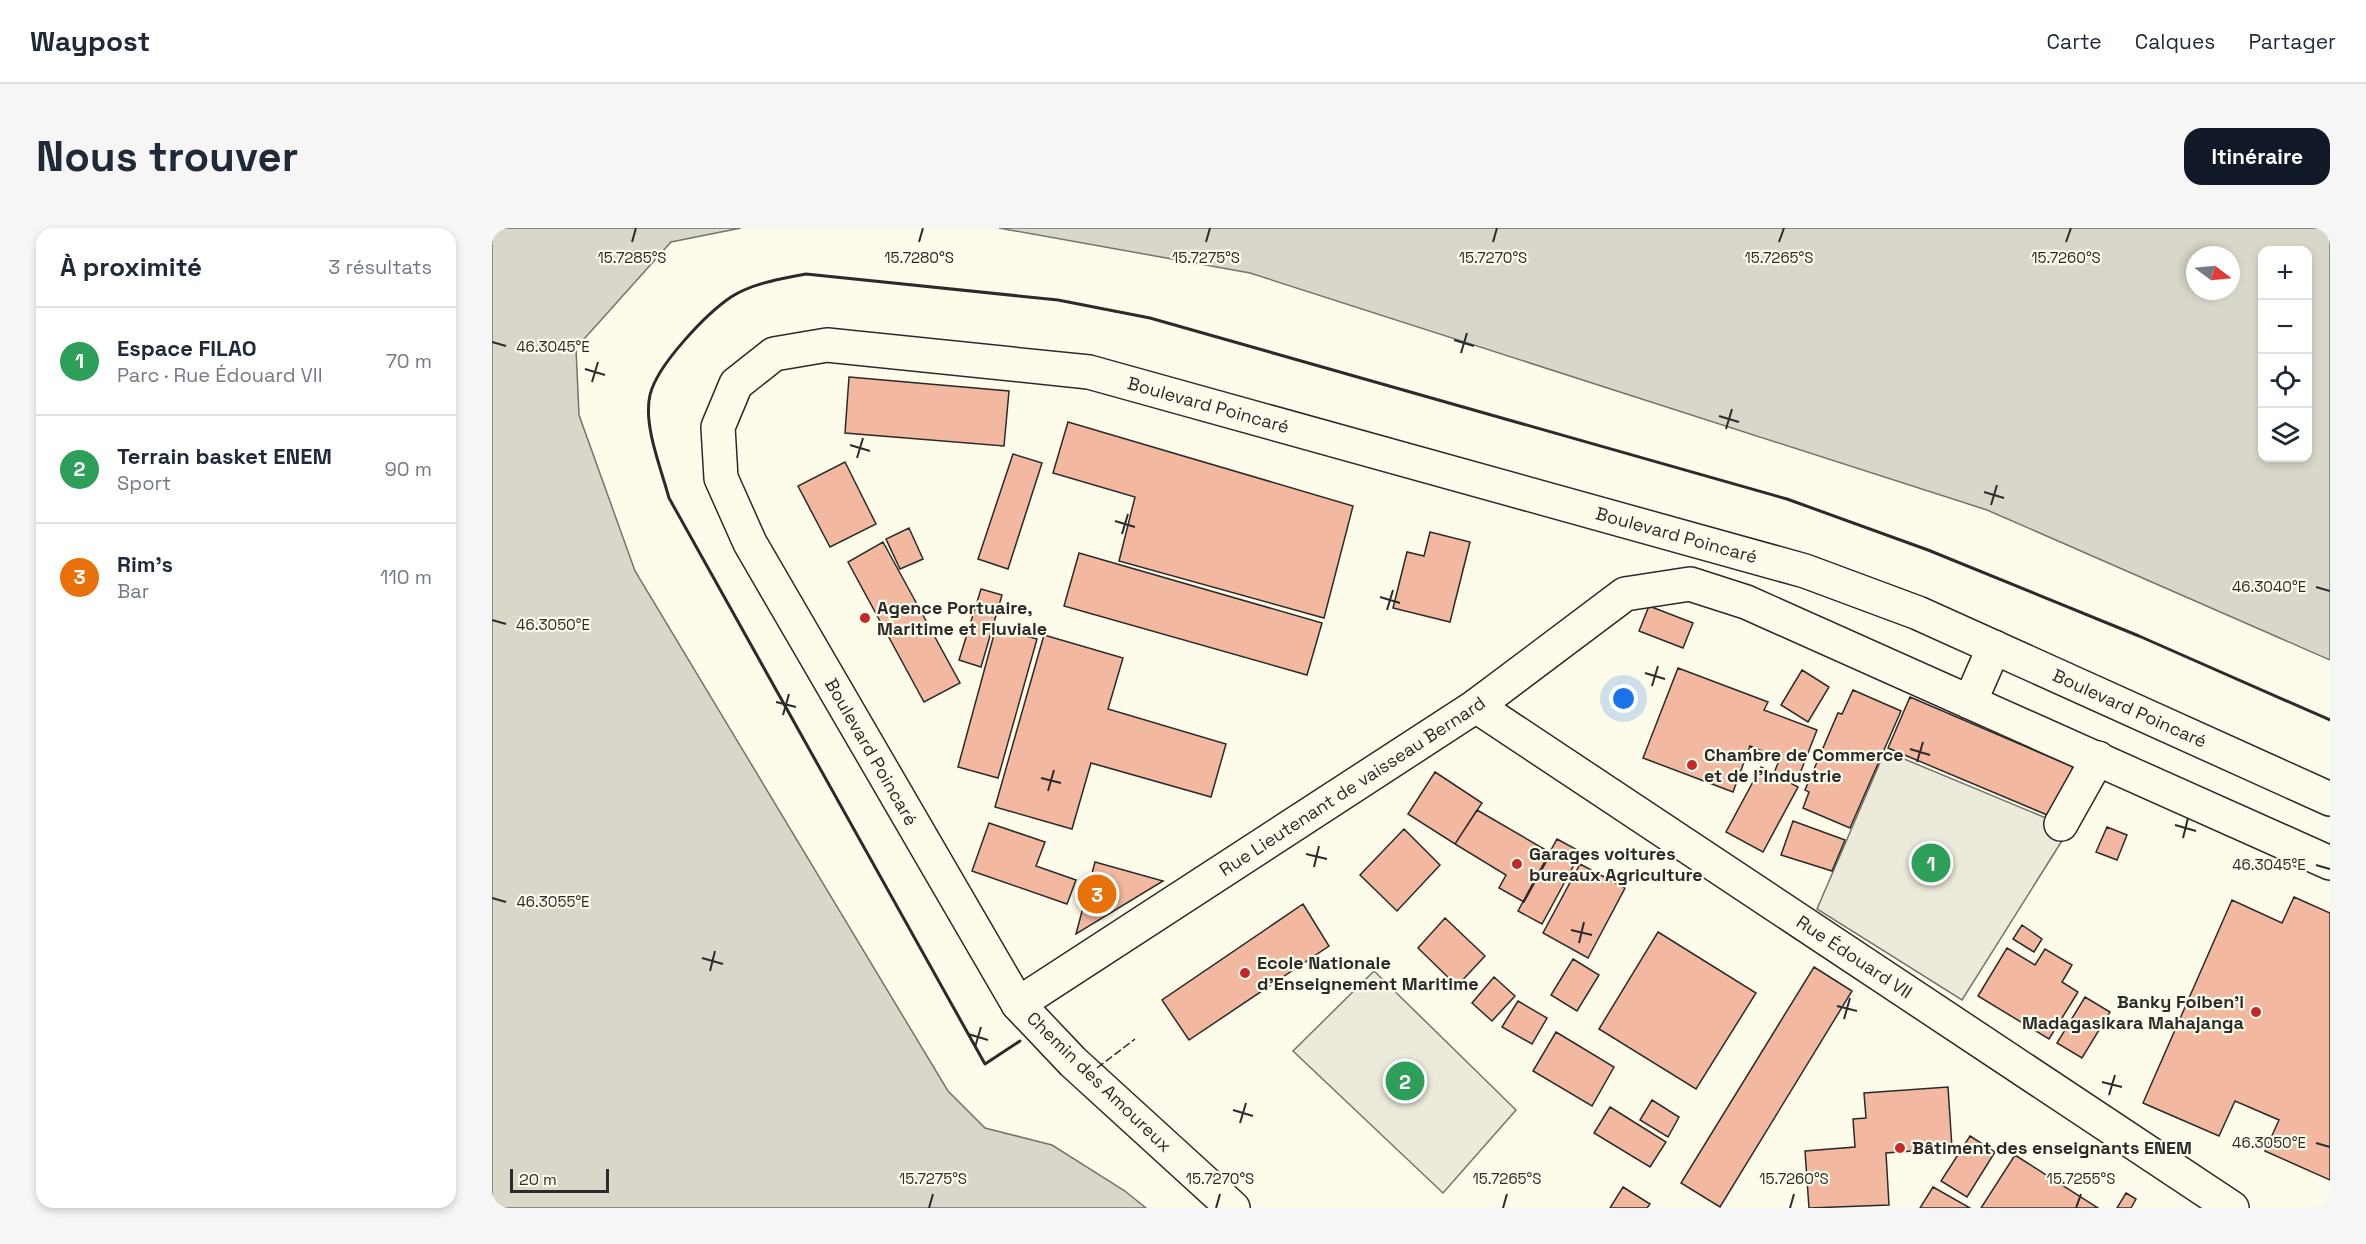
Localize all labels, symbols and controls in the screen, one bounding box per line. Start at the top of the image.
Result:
text: Waypost [30,23,150,59]
text: Carte [2047,28,2102,55]
text: Calques [2135,28,2215,55]
text: Partager [2248,28,2336,55]
button: Itinéraire [2184,128,2330,185]
text: Nous trouver [36,130,298,183]
north arrow [2186,246,2240,300]
map controls [2258,246,2312,462]
button: + [2258,246,2312,300]
text: 15.7285°S [597,248,667,267]
text: 15.7280°S [884,248,954,267]
text: 15.7275°S [1172,248,1240,267]
text: 15.7270°S [1459,248,1527,267]
text: 15.7265°S [1745,248,1813,267]
text: 15.7260°S [2031,248,2101,267]
text: À proximité [60,250,202,284]
text: 3 résultats [328,254,432,280]
button: − [2258,300,2312,354]
text: Espace FILAO [117,334,257,362]
text: 46.3045°E [516,337,590,356]
text: 1 [75,348,84,374]
text: 70 m [386,348,432,374]
button: locate [2258,354,2312,408]
text: Parc · Rue Édouard VII [117,362,323,388]
street label: Boulevard Poincaré [1125,371,1292,438]
button: layers [2258,408,2312,462]
text: Terrain basket ENEM [117,442,332,470]
text: 2 [74,456,85,482]
text: 90 m [385,456,432,482]
text: Sport [117,470,171,496]
street label: Boulevard Poincaré [1593,501,1760,568]
text: Rim's [117,550,173,578]
text: 3 [73,564,86,590]
text: 110 m [380,564,432,590]
text: 46.3040°E [2232,577,2306,596]
text: Bar [117,578,149,604]
place label: Agence Portuaire, Maritime et Fluviale [877,596,1047,640]
marker: Agence Portuaire, Maritime et Fluviale [858,611,872,625]
text: 46.3050°E [516,615,590,634]
street label: Boulevard Poincaré [2049,663,2210,753]
street label: Boulevard Poincaré [820,674,923,830]
your location [1609,684,1638,713]
street label: Rue Lieutenant de vaisseau Bernard [1215,691,1490,881]
place label: Chambre de Commerce et de l'Industrie [1704,743,1904,787]
marker: Chambre de Commerce et de l'Industrie [1685,758,1699,772]
pin: 1 [1912,840,1950,886]
place label: Garages voitures bureaux Agriculture [1529,842,1703,886]
text: 46.3045°E [2232,855,2306,874]
marker: Garages voitures bureaux Agriculture [1510,857,1524,871]
pin: 3 [1078,872,1116,916]
text: 46.3055°E [516,892,590,911]
street label: Rue Édouard VII [1792,910,1917,1003]
place label: Ecole Nationale d'Enseignement Maritime [1257,951,1479,995]
marker: Ecole Nationale d'Enseignement Maritime [1238,966,1252,980]
place label: Banky Foiben'i Madagasikara Mahajanga [2022,990,2245,1034]
marker: Banky Foiben'i Madagasikara Mahajanga [2249,1005,2263,1019]
street label: Chemin des Amoureux [1022,1006,1177,1157]
pin: 2 [1386,1058,1424,1104]
text: 46.3050°E [2232,1133,2306,1152]
place label: Bâtiment des enseignants ENEM [1912,1136,2192,1159]
marker: Bâtiment des enseignants ENEM [1893,1141,1907,1155]
scale bar [510,1166,609,1194]
text: 20 m [519,1169,557,1190]
text: 15.7275°S [899,1169,967,1188]
text: 15.7270°S [1186,1169,1254,1188]
text: 15.7265°S [1473,1169,1541,1188]
text: 15.7260°S [1759,1169,1829,1188]
text: 15.7255°S [2047,1169,2115,1188]

